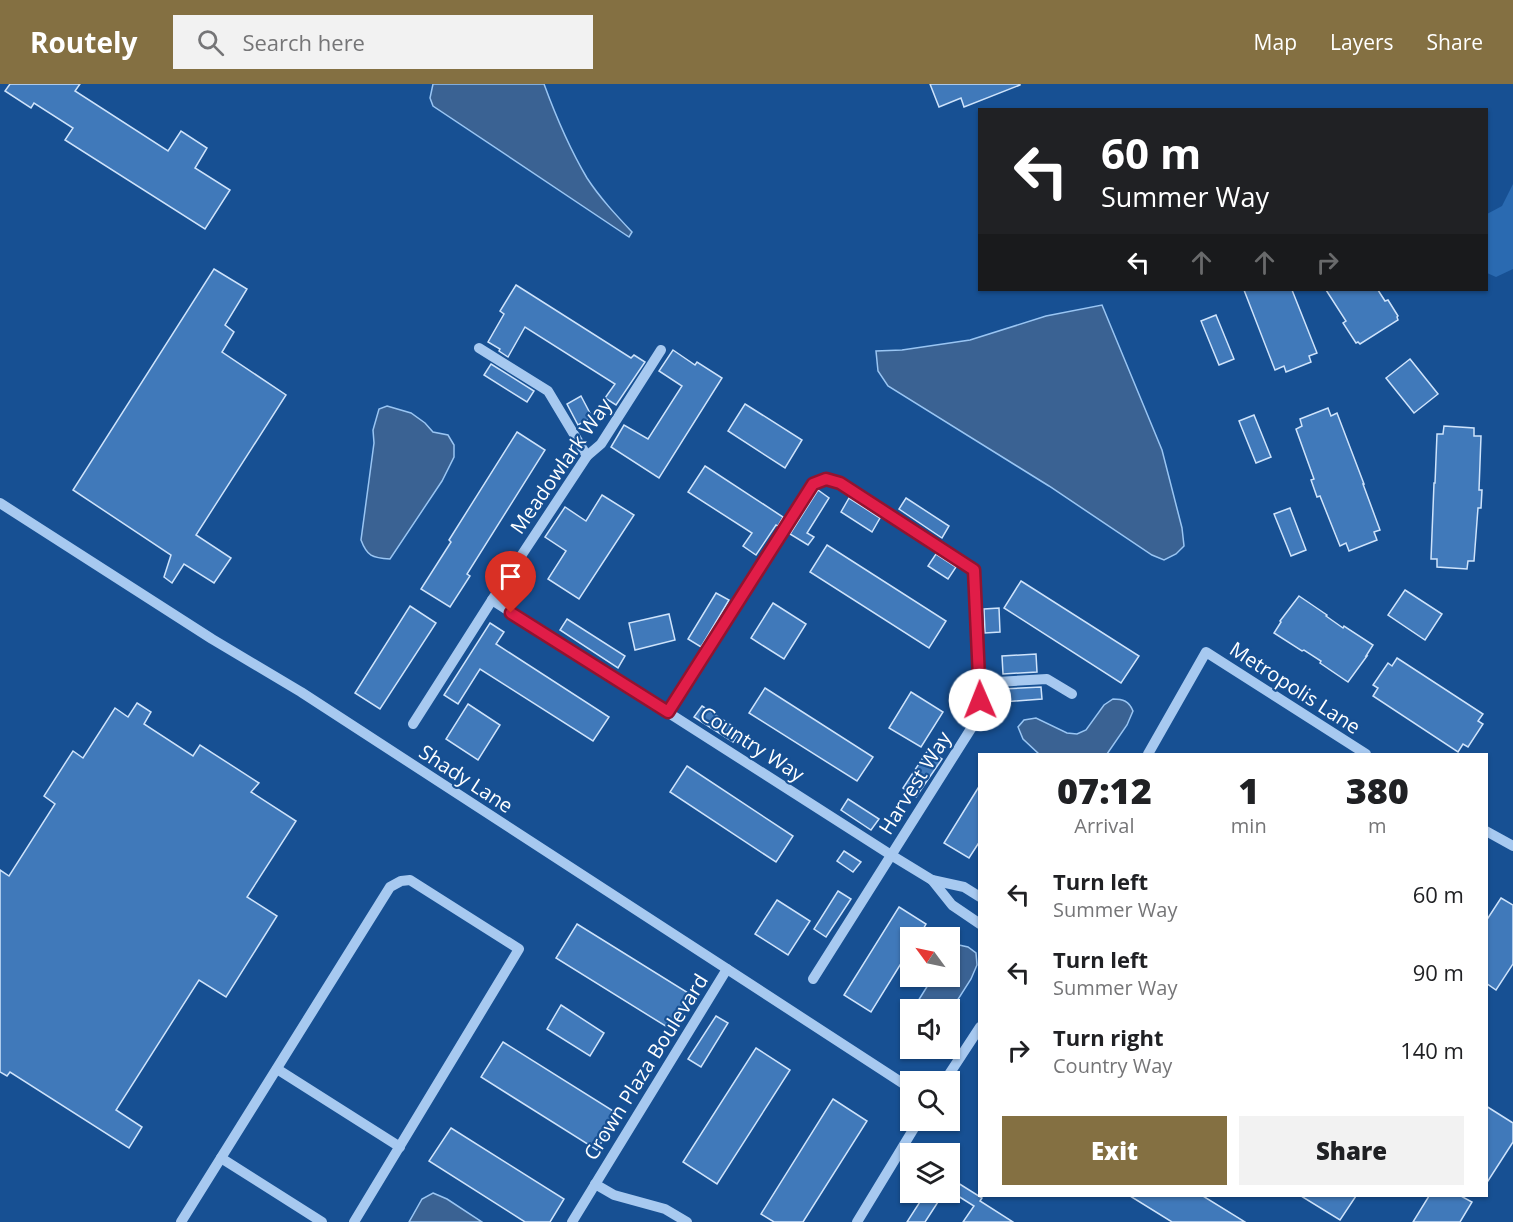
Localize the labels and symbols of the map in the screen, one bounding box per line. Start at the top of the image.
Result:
street label: Meadowlark Way [504,392,618,539]
pin [485,551,536,613]
street label: Metropolis Lane [1225,635,1366,740]
position arrow [948,668,1012,732]
street label: Country Way [695,700,810,788]
street label: Harvest Way [872,725,957,839]
street label: Shady Lane [414,738,518,819]
north arrow [900,927,960,987]
street label: Crown Plaza Boulevard [577,969,714,1165]

